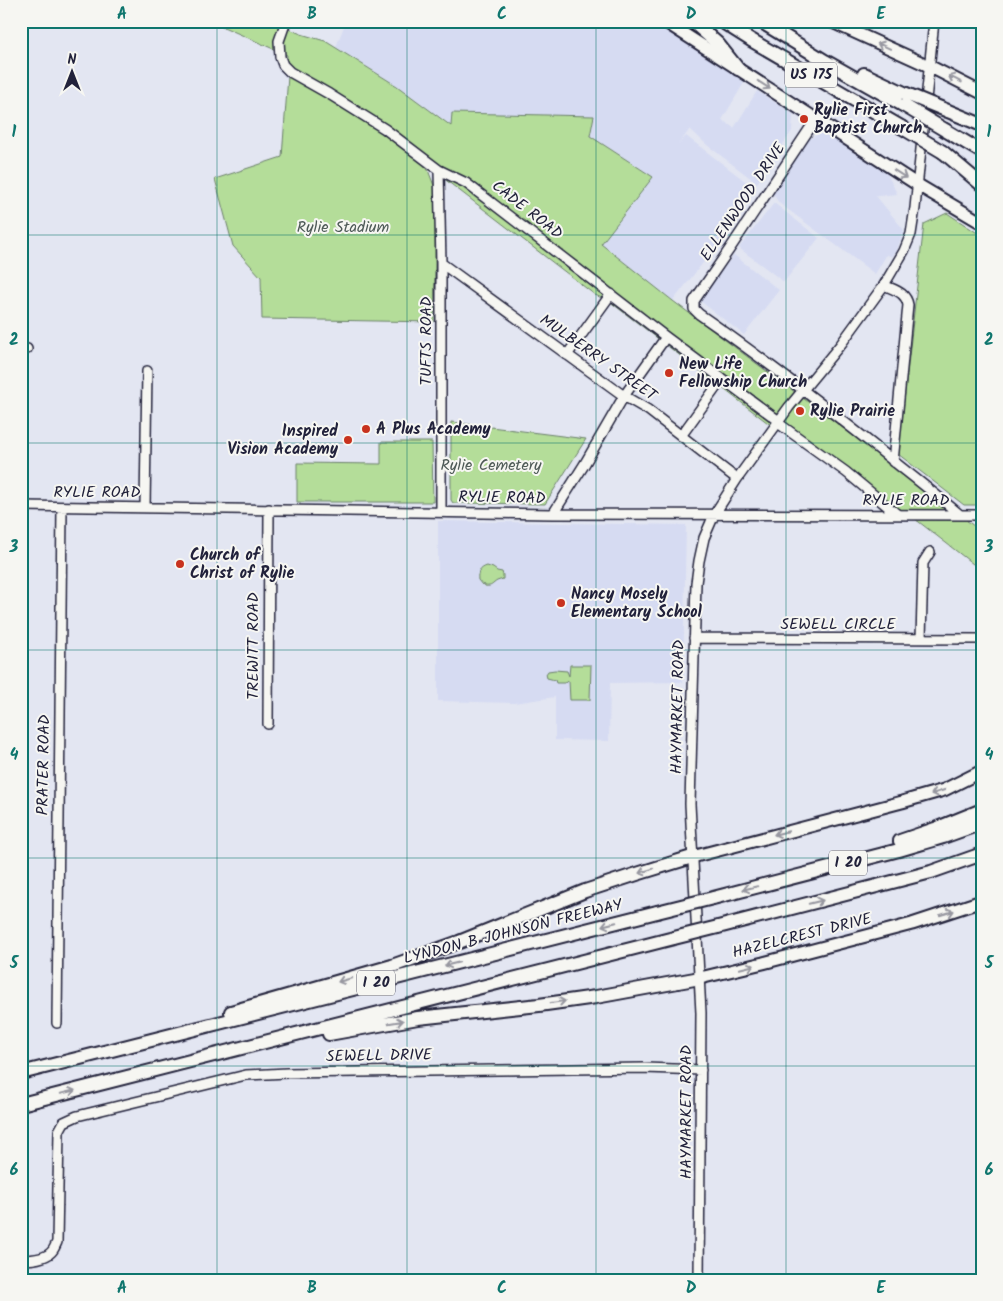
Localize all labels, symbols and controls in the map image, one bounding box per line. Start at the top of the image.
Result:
text: A [117,2,127,27]
text: B [307,2,317,27]
text: C [497,2,507,27]
text: D [686,2,697,27]
text: E [877,2,887,27]
one-way arrow [877,40,892,50]
north arrow [48,48,98,98]
text: N [68,49,77,71]
road number: US 175 [785,62,837,88]
one-way arrow [948,74,963,84]
one-way arrow [757,80,771,91]
place label: Rylie First Baptist Church [814,98,922,141]
marker: Rylie First Baptist Church [798,113,810,125]
text: 1 [12,120,17,145]
text: 1 [987,120,992,145]
street label: ELLENWOOD DRIVE [694,137,792,266]
one-way arrow [893,169,907,179]
street label: CADE ROAD [486,174,568,246]
park label: Rylie Stadium [297,215,390,240]
street label: TUFTS ROAD [414,296,439,386]
street label: MULBERRY STREET [534,308,663,409]
text: 2 [9,328,19,353]
text: 2 [984,328,994,353]
place label: New Life Fellowship Church [679,352,807,395]
marker: New Life Fellowship Church [663,367,675,379]
place label: Rylie Prairie [810,399,895,424]
marker: Rylie Prairie [794,405,806,417]
place label: A Plus Academy [376,417,491,442]
place label: Inspired Vision Academy [227,419,339,462]
marker: A Plus Academy [360,423,372,435]
marker: Inspired Vision Academy [342,434,354,446]
park label: Rylie Cemetery [440,453,542,478]
street label: RYLIE ROAD [53,480,141,505]
street label: RYLIE ROAD [458,485,546,511]
street label: RYLIE ROAD [862,488,950,513]
text: 3 [9,535,19,560]
text: 3 [984,535,994,560]
place label: Church of Christ of Rylie [190,543,294,586]
marker: Church of Christ of Rylie [174,558,186,570]
place label: Nancy Mosely Elementary School [571,582,703,625]
street label: TREWITT ROAD [241,592,266,700]
marker: Nancy Mosely Elementary School [555,597,567,609]
street label: SEWELL CIRCLE [780,612,896,637]
street label: HAYMARKET ROAD [664,640,692,774]
street label: PRATER ROAD [31,714,57,816]
text: 4 [10,743,19,768]
text: 4 [985,743,994,768]
one-way arrow [930,787,946,797]
one-way arrow [773,829,789,839]
road number: I 20 [829,850,867,876]
one-way arrow [638,866,654,876]
one-way arrow [742,884,758,893]
street label: LYNDON B JOHNSON FREEWAY [401,892,626,971]
one-way arrow [807,897,823,906]
street label: HAZELCREST DRIVE [730,906,875,965]
one-way arrow [939,907,955,917]
one-way arrow [602,920,618,929]
text: 5 [9,951,20,976]
text: 5 [984,951,995,976]
one-way arrow [444,960,460,969]
one-way arrow [739,962,755,971]
road number: I 20 [357,970,395,996]
one-way arrow [337,975,353,985]
one-way arrow [549,997,565,1007]
one-way arrow [388,1016,404,1026]
street label: SEWELL DRIVE [326,1043,433,1069]
street label: HAYMARKET ROAD [674,1045,699,1179]
one-way arrow [60,1087,76,1096]
text: 6 [10,1158,19,1183]
text: 6 [985,1158,994,1183]
text: A [117,1276,127,1301]
text: B [307,1276,317,1301]
text: C [497,1276,507,1301]
text: D [686,1276,697,1301]
text: E [877,1276,887,1301]

